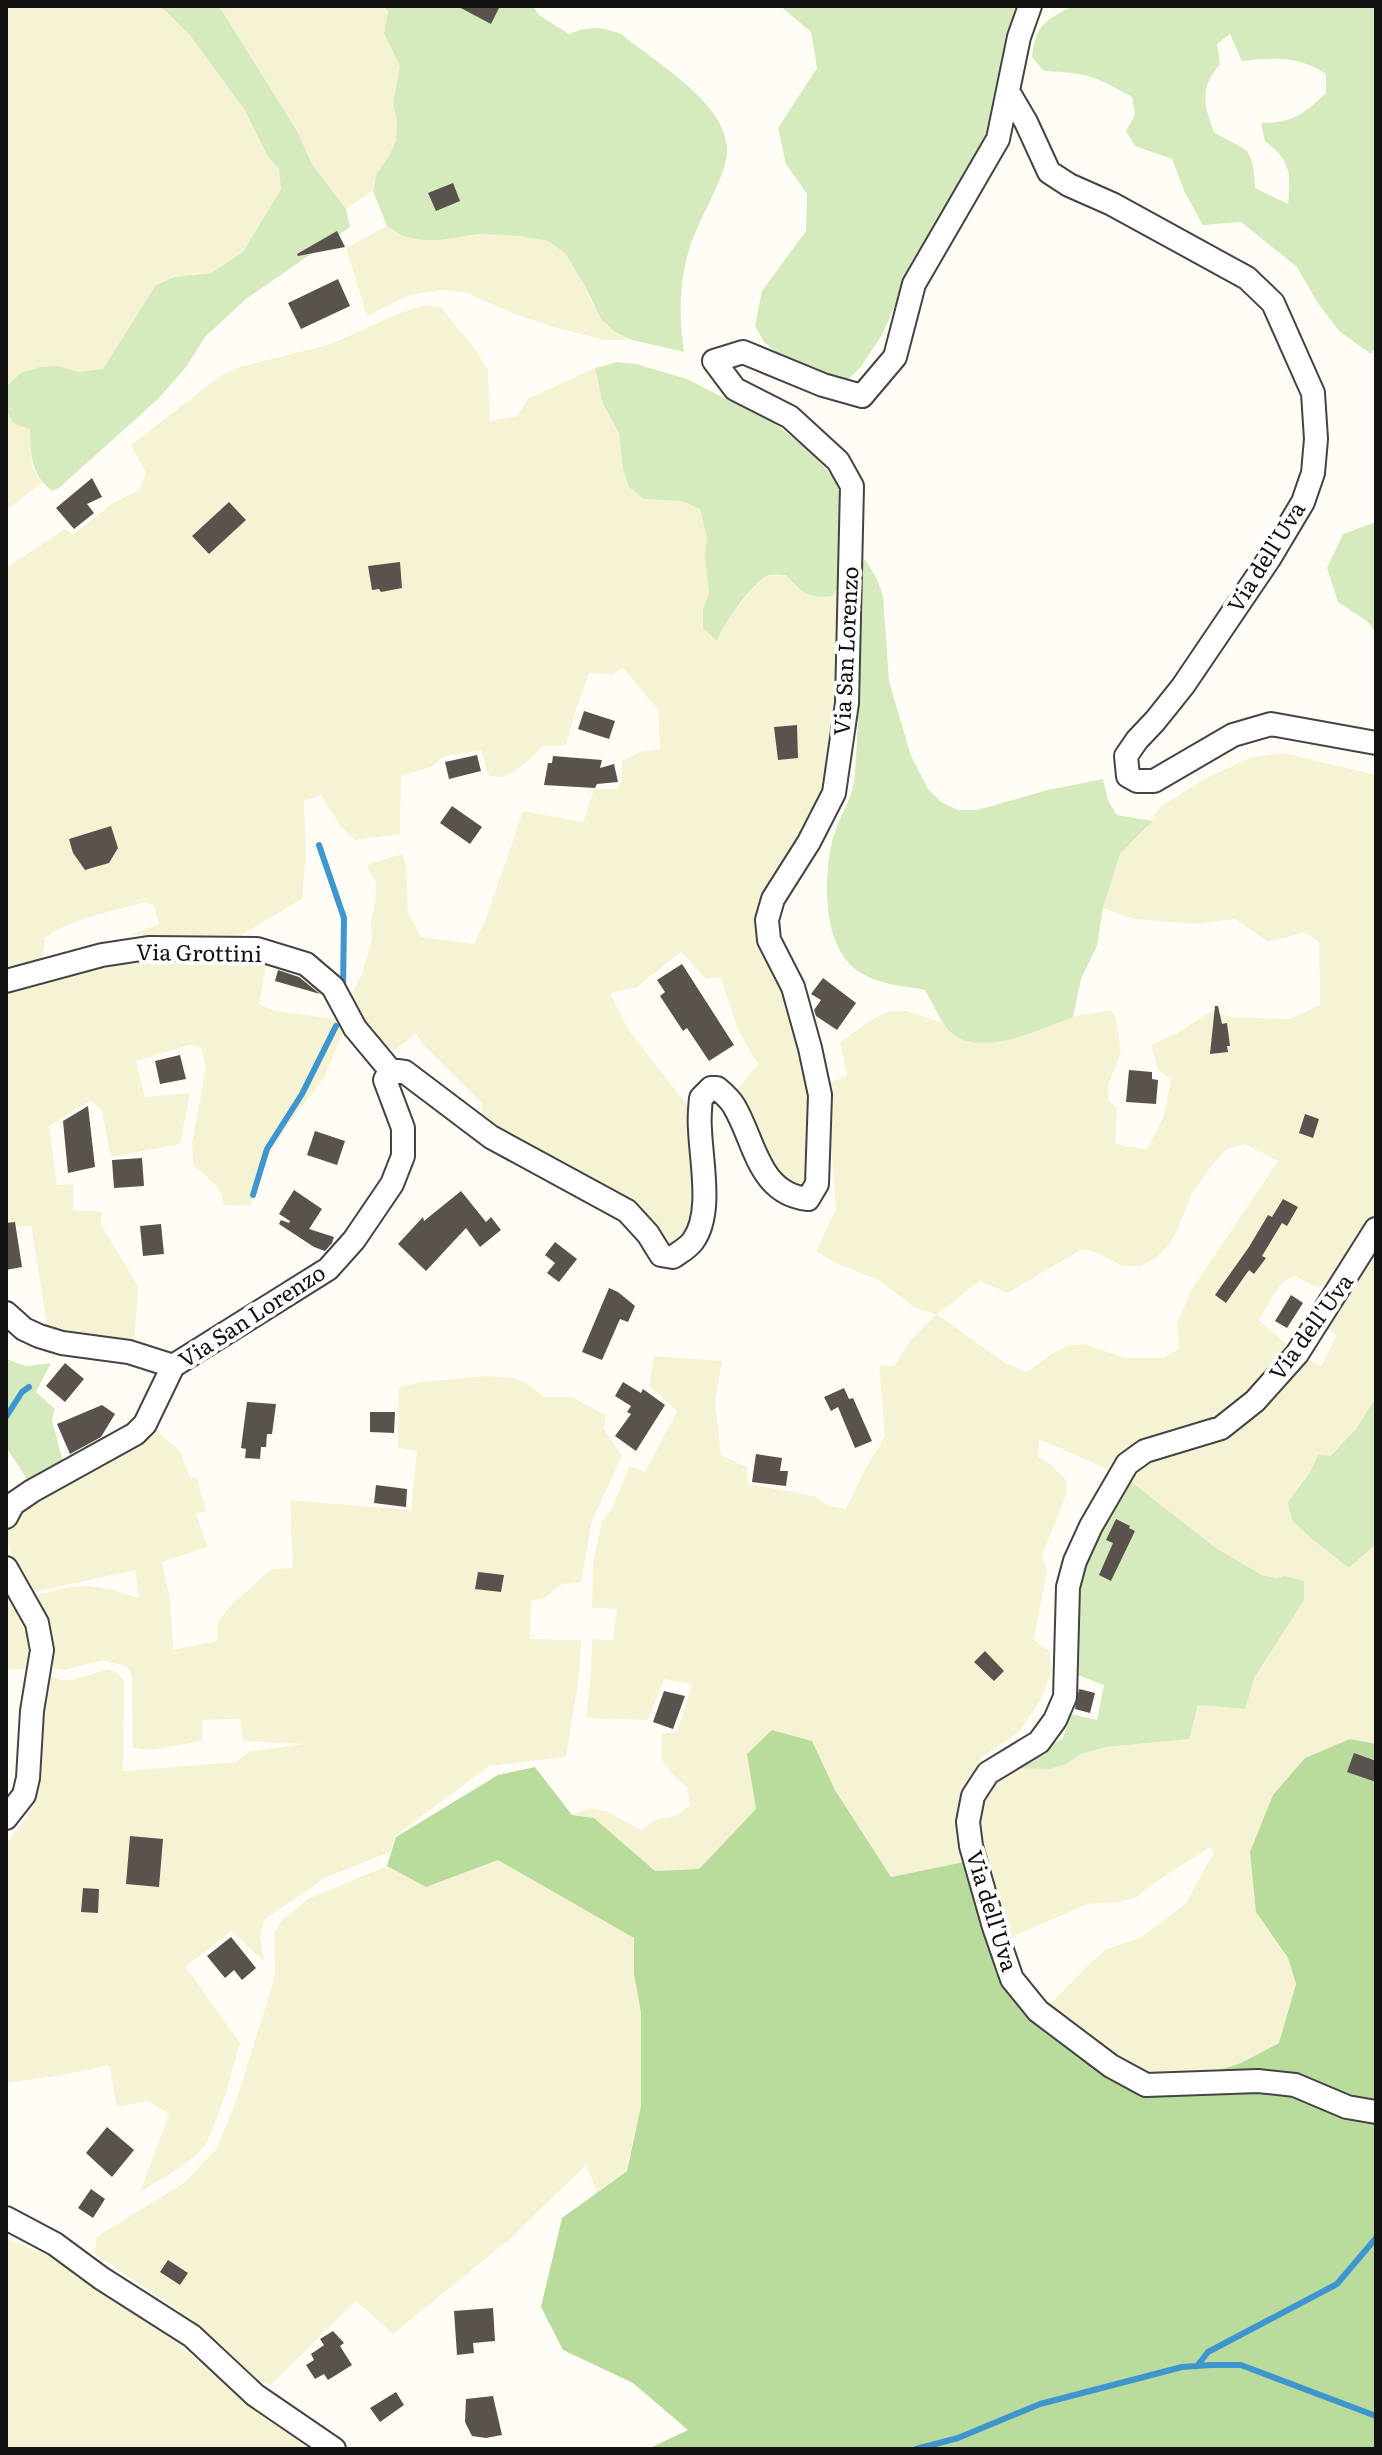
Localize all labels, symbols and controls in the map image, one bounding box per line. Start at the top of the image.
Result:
street label: Via dell'Uva [1218,494,1312,618]
street label: Via San Lorenzo [824,566,865,736]
street label: Via Grottini [136,934,262,969]
street label: Via San Lorenzo [171,1255,331,1375]
street label: Via dell'Uva [1260,1266,1360,1386]
street label: Via dell'Uva [959,1846,1028,1975]

